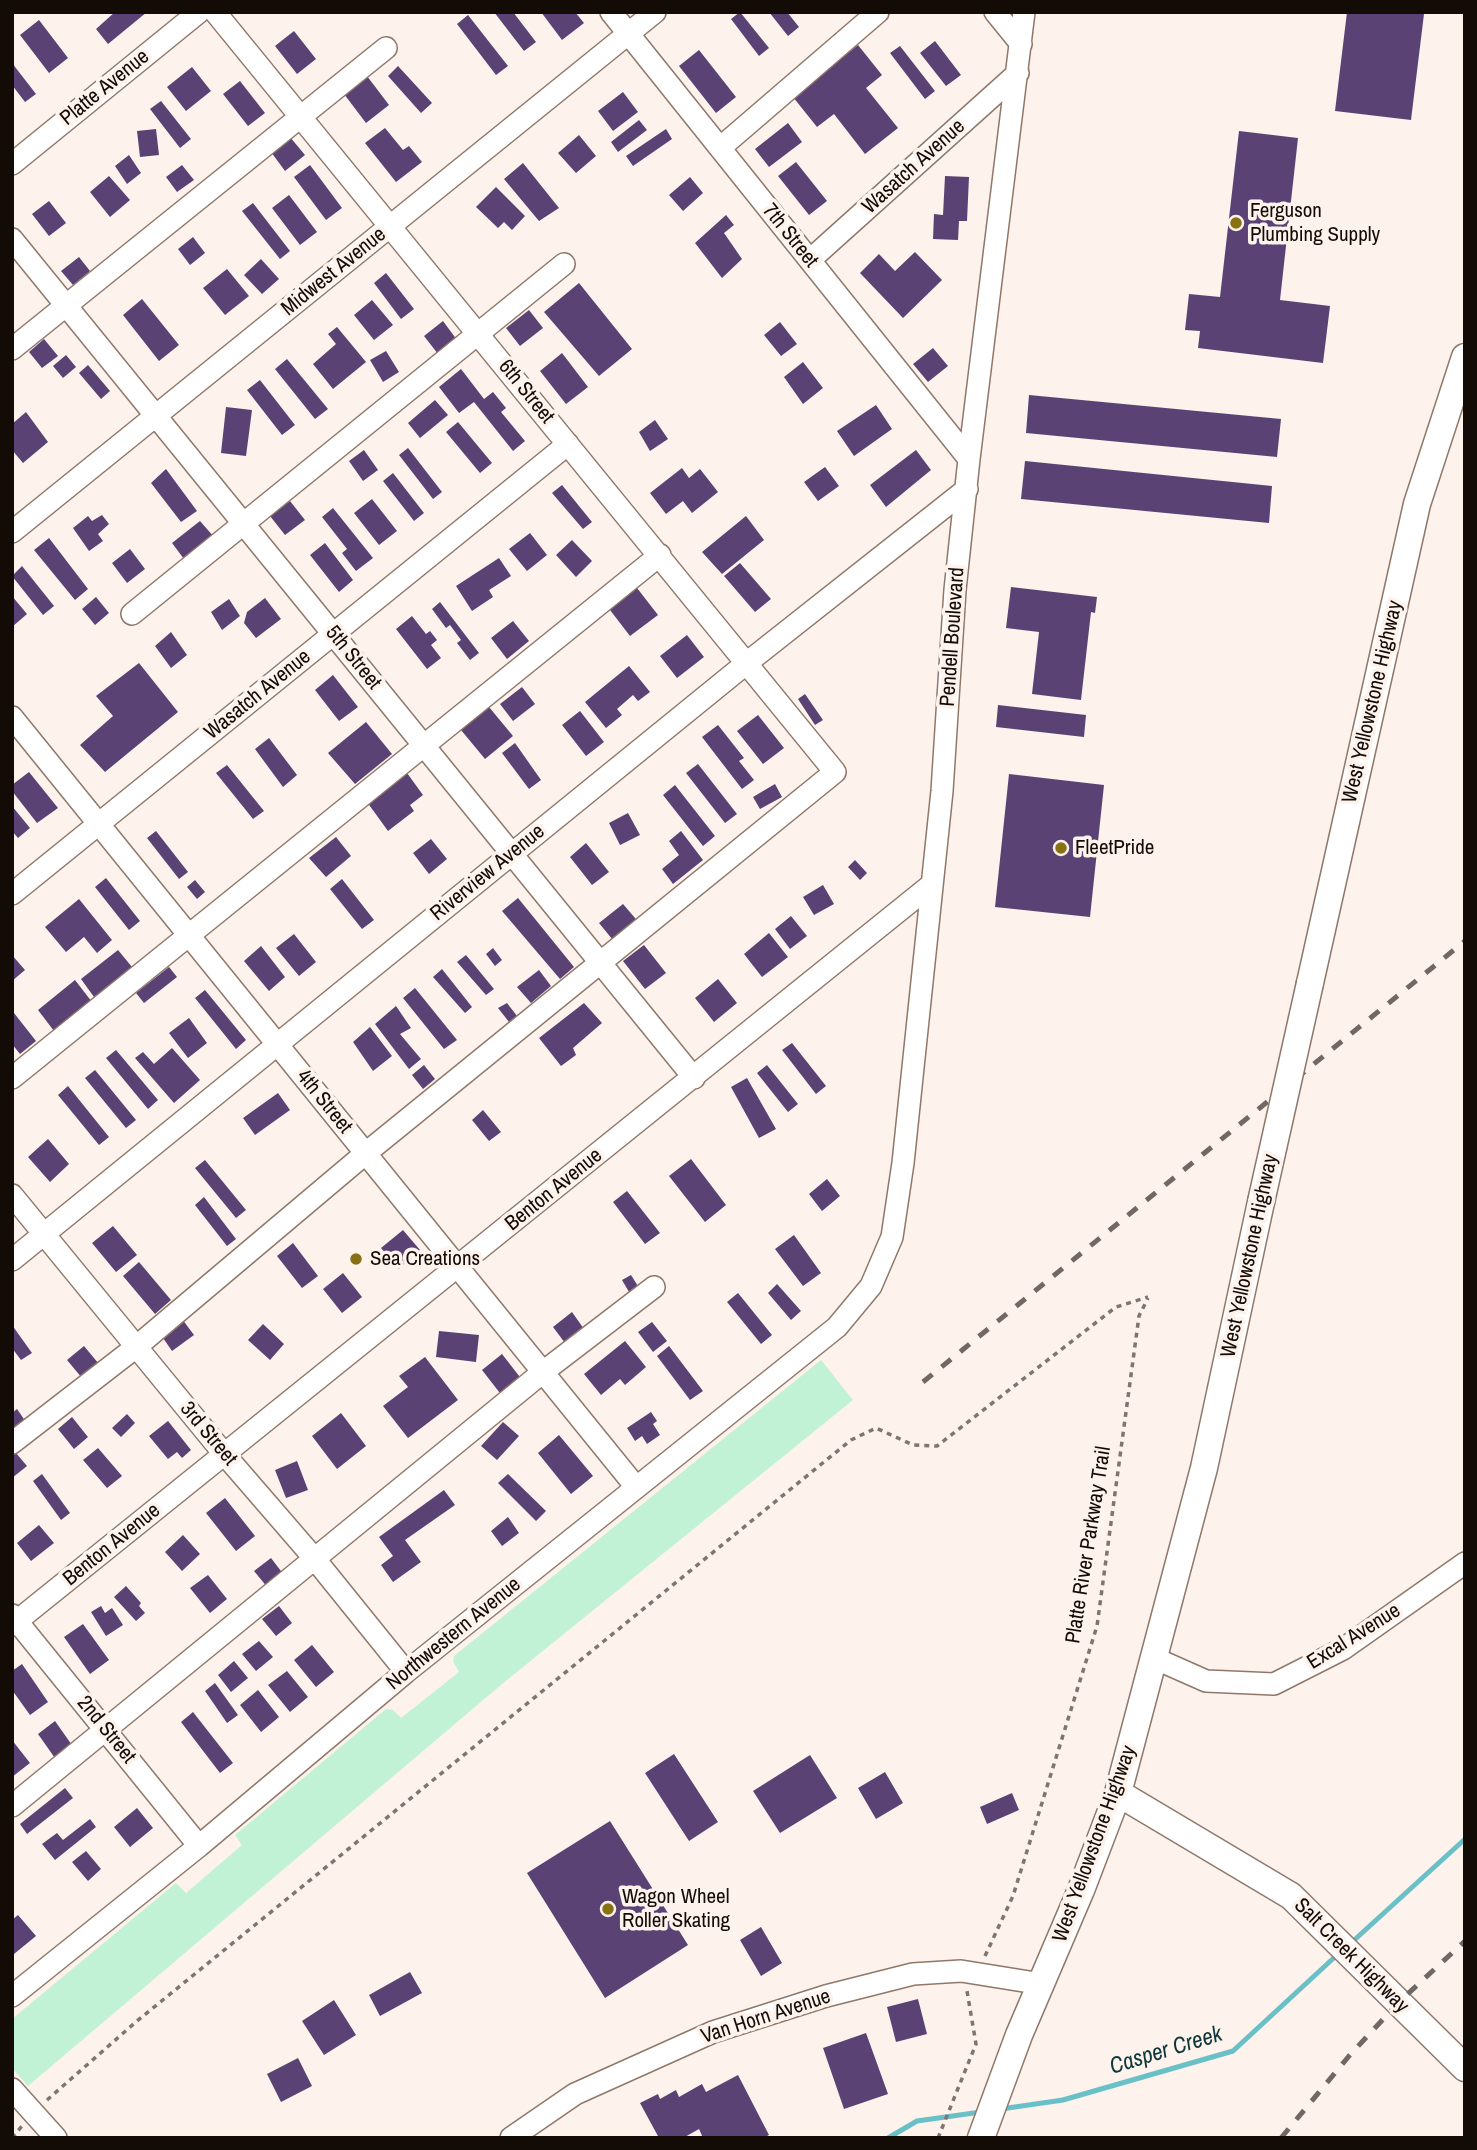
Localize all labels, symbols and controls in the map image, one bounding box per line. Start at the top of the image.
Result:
street label: Platte Avenue [56,45,154,131]
street label: Wasatch Avenue [858,114,970,220]
place label: Ferguson Plumbing Supply [1250,198,1380,248]
street label: 7th Street [757,199,823,273]
marker: Ferguson Plumbing Supply [1228,215,1244,231]
street label: Midwest Avenue [277,222,391,322]
street label: 6th Street [493,355,559,429]
street label: Pendell Boulevard [936,566,970,708]
street label: West Yellowstone Highway [1337,598,1409,806]
street label: 5th Street [320,621,386,695]
street label: Wasatch Avenue [200,645,316,745]
street label: Riverview Avenue [426,819,550,927]
place label: FleetPride [1075,835,1154,861]
marker: FleetPride [1053,840,1069,856]
street label: 4th Street [291,1065,357,1139]
street label: Benton Avenue [500,1143,608,1237]
street label: West Yellowstone Highway [1216,1152,1284,1360]
place label: Sea Creations [370,1246,480,1272]
marker: Sea Creations [348,1251,364,1267]
street label: 3rd Street [174,1397,242,1471]
street label: Platte River Parkway Trail [1061,1445,1117,1645]
street label: Benton Avenue [58,1498,166,1592]
street label: Northwestern Avenue [382,1572,526,1696]
street label: Excal Avenue [1303,1598,1405,1676]
street label: 2nd Street [71,1691,141,1769]
street label: West Yellowstone Highway [1048,1742,1142,1946]
place label: Wagon Wheel Roller Skating [622,1884,730,1934]
street label: Salt Creek Highway [1288,1893,1414,2019]
marker: Wagon Wheel Roller Skating [600,1901,616,1917]
street label: Van Horn Avenue [698,1984,834,2050]
water label: Casper Creek [1106,2021,1226,2081]

